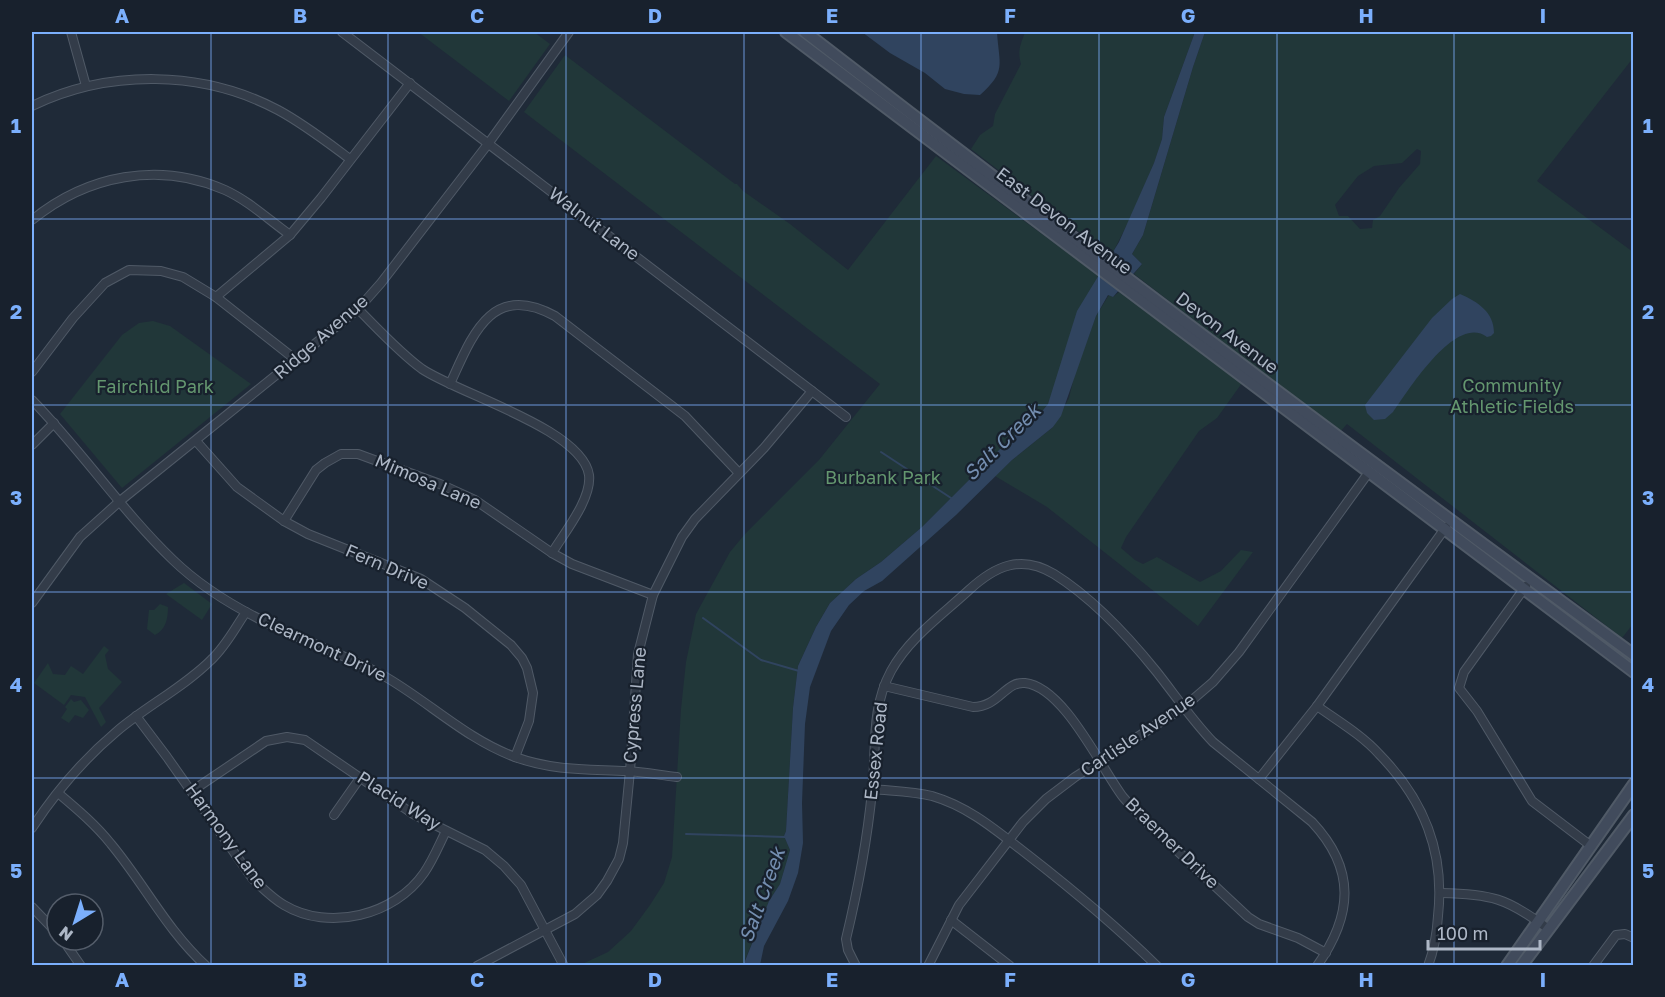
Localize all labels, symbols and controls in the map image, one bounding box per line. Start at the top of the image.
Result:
text: A [115,3,129,27]
text: B [293,3,307,27]
text: C [470,3,484,27]
text: D [648,3,662,27]
text: E [826,3,838,27]
text: F [1004,3,1016,27]
text: G [1181,3,1195,27]
text: H [1358,3,1374,27]
text: I [1540,3,1546,27]
text: 1 [11,113,21,137]
text: 1 [1643,113,1653,137]
street label: East Devon Avenue [992,162,1137,278]
street label: Walnut Lane [545,182,644,265]
street label: Devon Avenue [1172,287,1283,378]
street label: Ridge Avenue [269,289,372,383]
text: 2 [10,299,22,323]
text: 2 [1642,299,1654,323]
park label: Community Athletic Fields [1450,374,1574,417]
park label: Fairchild Park [96,375,214,397]
water label: Salt Creek [958,396,1047,485]
street label: Mimosa Lane [372,449,485,513]
park label: Burbank Park [825,466,941,488]
text: 3 [10,485,22,509]
text: 3 [1642,485,1654,509]
street label: Fern Drive [343,539,432,593]
street label: Clearmont Drive [255,607,390,686]
street label: Cypress Lane [618,646,650,764]
text: 4 [10,672,22,696]
text: 4 [1642,672,1654,696]
street label: Carlisle Avenue [1076,688,1199,781]
street label: Essex Road [859,701,891,801]
street label: Placid Way [354,766,445,834]
street label: Harmony Lane [181,778,272,892]
street label: Braemer Drive [1121,792,1224,893]
water label: Salt Creek [733,842,790,945]
text: 5 [10,858,22,882]
text: 5 [1642,858,1654,882]
north arrow [45,892,105,952]
scale bar [1428,913,1540,951]
text: N [55,922,77,945]
text: 100 m [1437,922,1488,944]
text: A [115,967,129,991]
text: B [293,967,307,991]
text: C [470,967,484,991]
text: D [648,967,662,991]
text: E [826,967,838,991]
text: F [1004,967,1016,991]
text: G [1181,967,1195,991]
text: H [1358,967,1374,991]
text: I [1540,967,1546,991]

